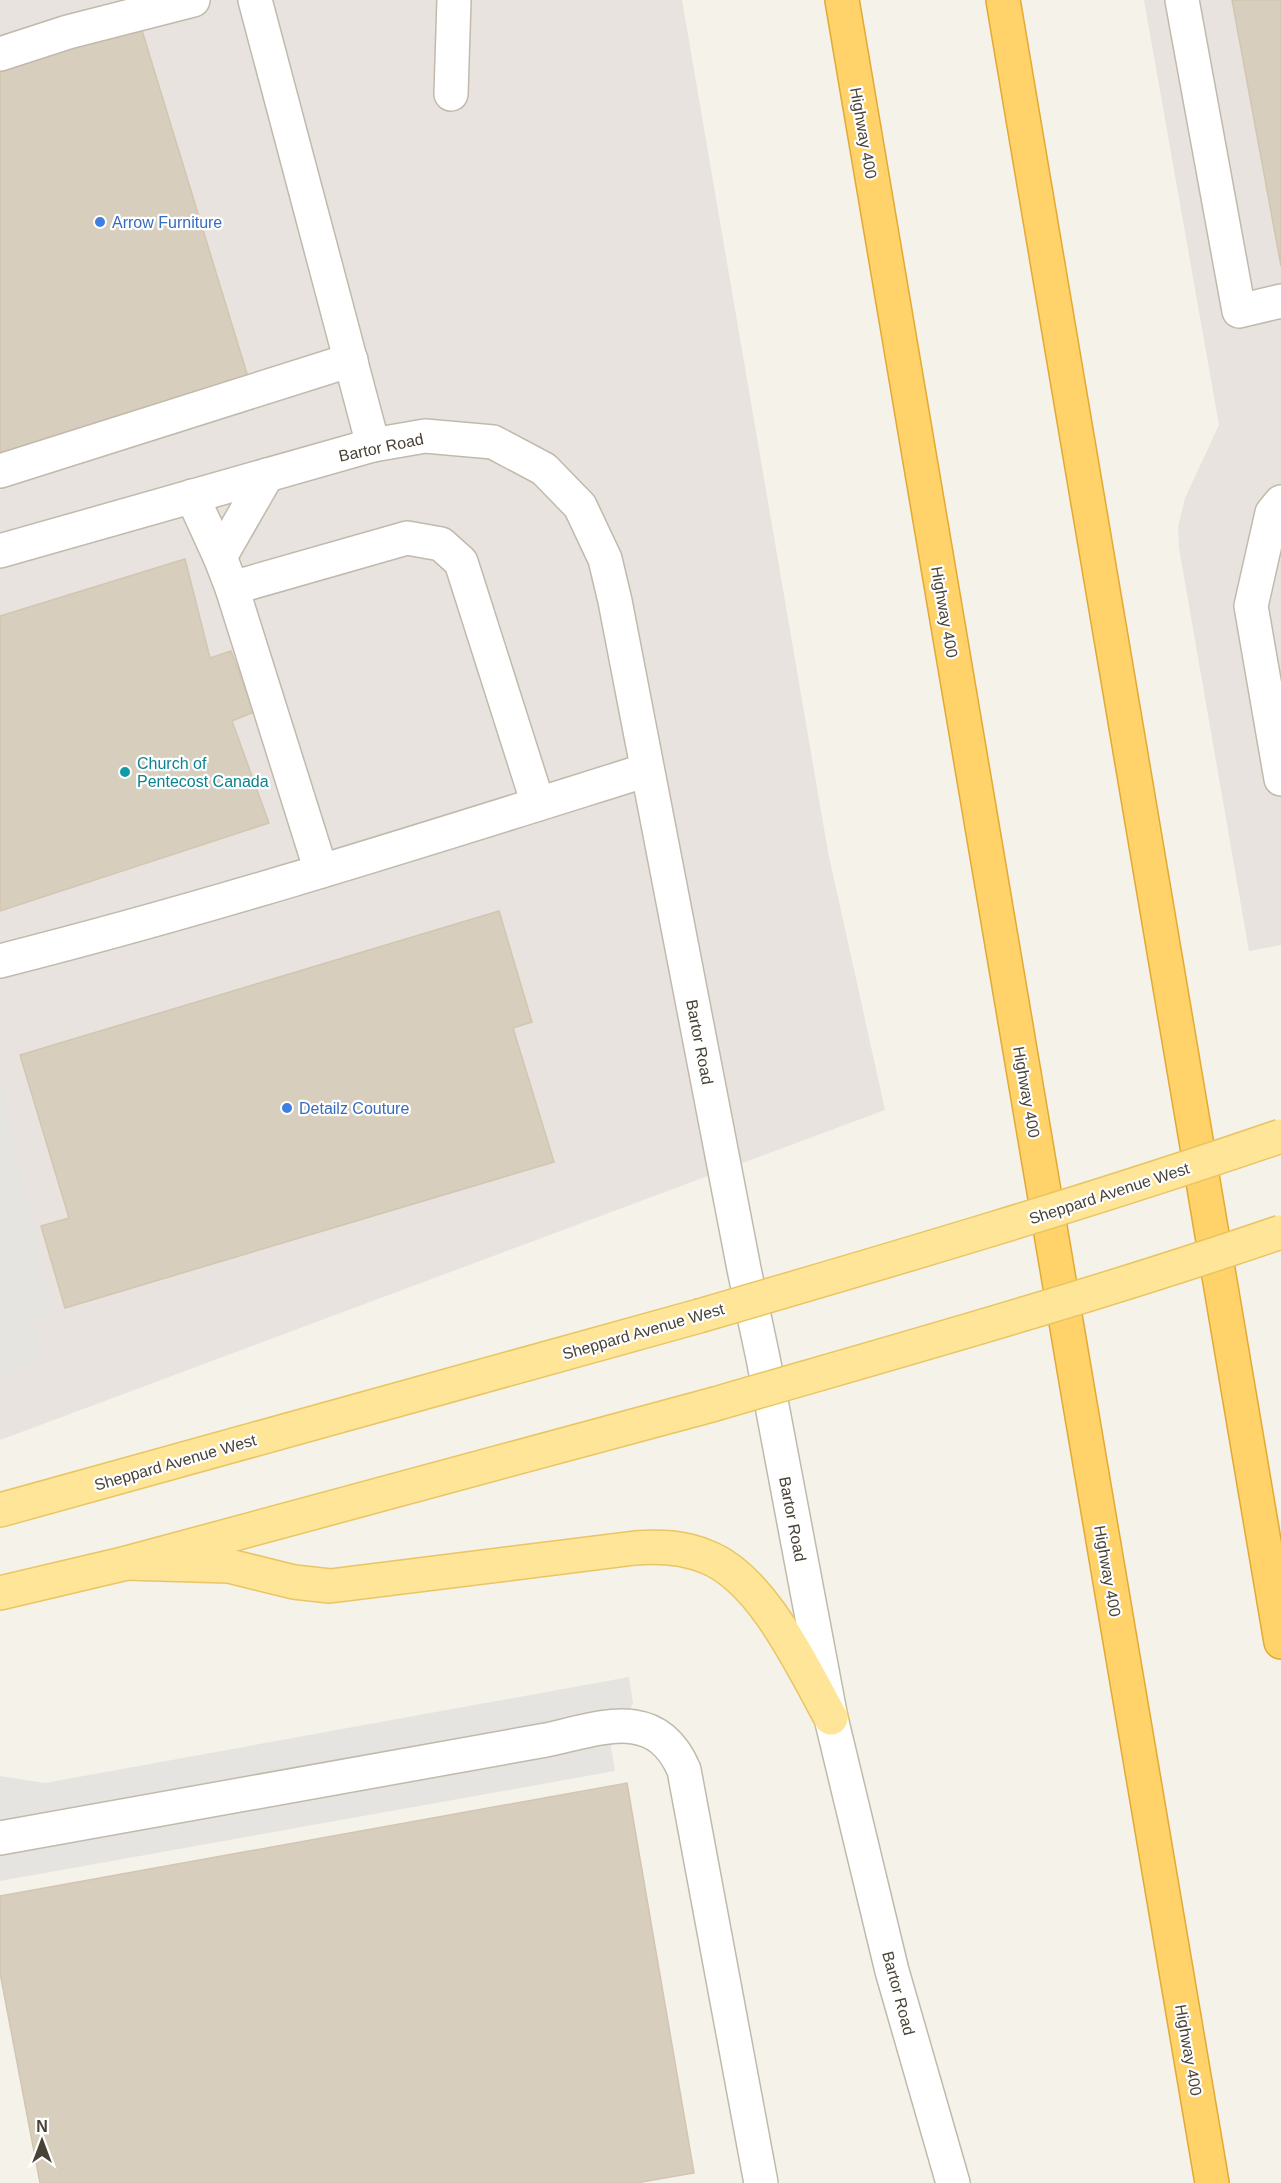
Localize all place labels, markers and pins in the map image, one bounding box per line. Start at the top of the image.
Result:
place label: Arrow Furniture [112,214,222,231]
marker: Arrow Furniture [93,215,107,229]
place label: Church of Pentecost Canada [137,755,269,790]
marker: Church of Pentecost Canada [118,765,132,779]
place label: Detailz Couture [299,1100,409,1117]
marker: Detailz Couture [280,1101,294,1115]

